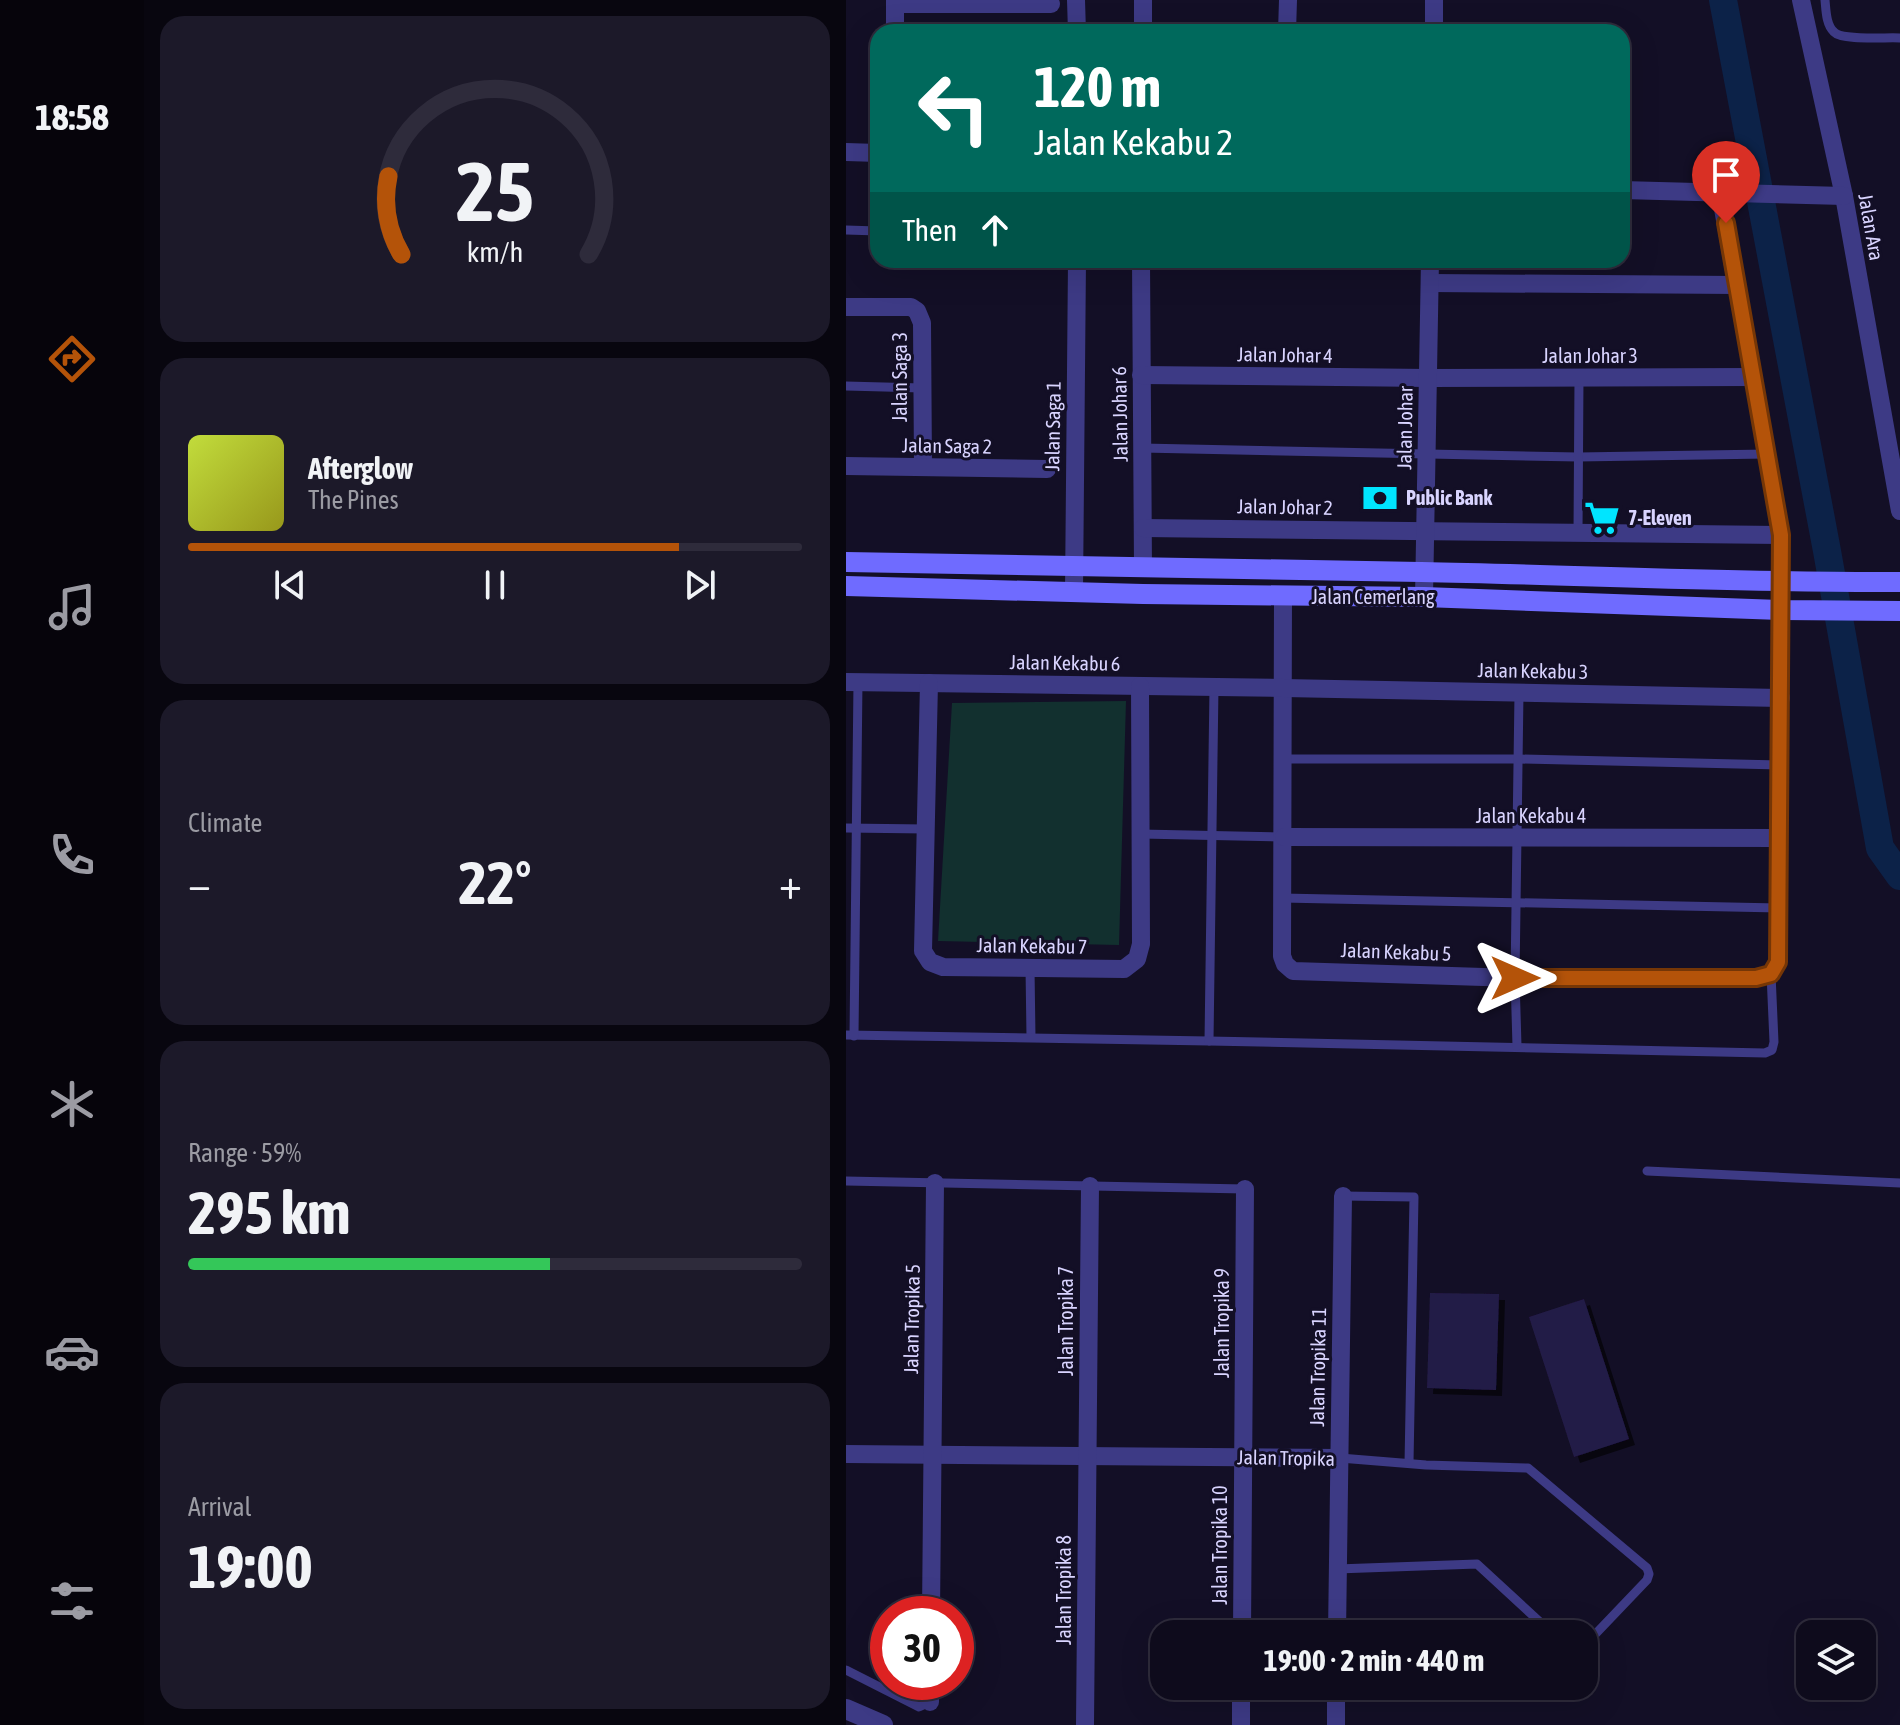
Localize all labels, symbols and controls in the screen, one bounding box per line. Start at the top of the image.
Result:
text: 120 m [1034,55,1161,119]
icon: left [902,56,1006,160]
text: 18:58 [35,96,109,138]
text: Jalan Kekabu 2 [1034,121,1233,163]
pin [1692,141,1760,223]
text: 25 [456,142,534,238]
icon: arrive [1704,153,1748,197]
street label: Jalan Ara [1854,192,1889,262]
icon: ahead [973,208,1017,252]
text: Then [902,213,957,247]
text: km/h [467,235,523,268]
icon: directions [44,331,100,387]
street label: Jalan Saga 3 [888,332,911,422]
street label: Jalan Johar 4 [1237,342,1333,367]
street label: Jalan Johar 3 [1542,344,1638,367]
street label: Jalan Johar 6 [1107,366,1132,462]
street label: Jalan Saga 1 [1040,381,1065,471]
street label: Jalan Johar [1392,385,1417,470]
street label: Jalan Saga 2 [902,433,992,458]
text: Afterglow [308,451,413,485]
bank icon: Public Bank [1361,479,1399,517]
text: The Pines [308,485,399,515]
place label: Public Bank [1406,486,1492,509]
street label: Jalan Johar 2 [1237,494,1333,519]
supermarket icon: 7-Eleven [1583,499,1621,537]
place label: 7-Eleven [1628,506,1692,529]
icon: previous [268,563,312,607]
icon: pause [473,563,517,607]
icon: next [678,563,722,607]
icon: music [44,579,100,635]
street label: Jalan Cemerlang [1311,585,1435,608]
street label: Jalan Kekabu 6 [1010,650,1121,675]
street label: Jalan Kekabu 3 [1478,658,1589,683]
street label: Jalan Kekabu 4 [1476,804,1586,827]
text: Climate [188,808,262,838]
icon: phone [44,827,100,883]
text: 22° [459,848,531,917]
text: − [188,858,211,908]
text: + [779,858,802,908]
street label: Jalan Kekabu 7 [977,933,1088,958]
position arrow [1473,936,1557,1020]
street label: Jalan Kekabu 5 [1340,938,1452,965]
icon: climate [44,1076,100,1132]
text: Range · 59% [188,1138,301,1168]
text: 295 km [188,1178,350,1247]
street label: Jalan Tropika 5 [899,1264,924,1374]
street label: Jalan Tropika 7 [1054,1266,1077,1376]
street label: Jalan Tropika 9 [1210,1268,1233,1378]
street label: Jalan Tropika 11 [1305,1307,1330,1427]
icon: car [44,1324,100,1380]
street label: Jalan Tropika [1237,1445,1335,1470]
street label: Jalan Tropika 10 [1208,1485,1231,1605]
text: Arrival [188,1492,252,1522]
text: 19:00 [188,1532,313,1601]
street label: Jalan Tropika 8 [1052,1535,1075,1645]
icon: filters [44,1573,100,1629]
speed limit sign: 30 [870,1596,974,1700]
map controls [1796,1620,1876,1700]
button: layers [1796,1620,1876,1700]
text: 19:00 · 2 min · 440 m [1264,1643,1484,1677]

